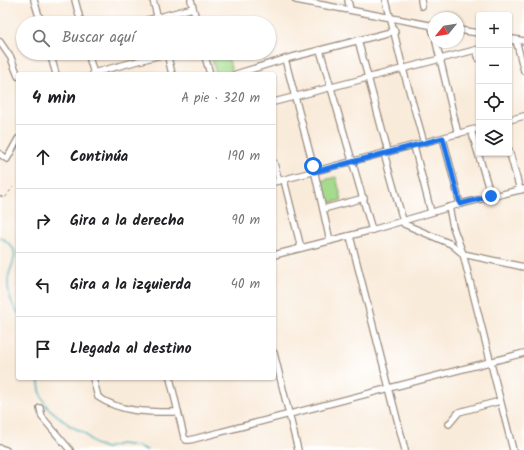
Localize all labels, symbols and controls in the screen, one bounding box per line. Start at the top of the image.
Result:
north arrow [428,12,464,48]
map controls [476,12,512,156]
button: + [476,12,512,48]
search box [16,16,276,60]
text: Buscar aquí [62,26,135,50]
icon: search [30,27,52,49]
button: − [476,48,512,84]
button: locate [476,84,512,120]
text: 4 min [32,85,76,112]
text: A pie · 320 m [181,88,260,109]
button: layers [476,120,512,156]
text: Continúa [70,145,128,169]
icon: ahead [32,146,54,168]
text: 190 m [228,146,260,167]
route start [304,157,322,175]
route end [482,187,500,205]
text: Gira a la derecha [70,209,184,233]
icon: right [32,210,54,232]
text: 90 m [232,210,260,231]
text: Gira a la izquierda [70,273,191,297]
icon: left [32,274,54,296]
text: 40 m [231,274,260,295]
text: Llegada al destino [70,337,192,361]
icon: arrive [32,338,54,360]

